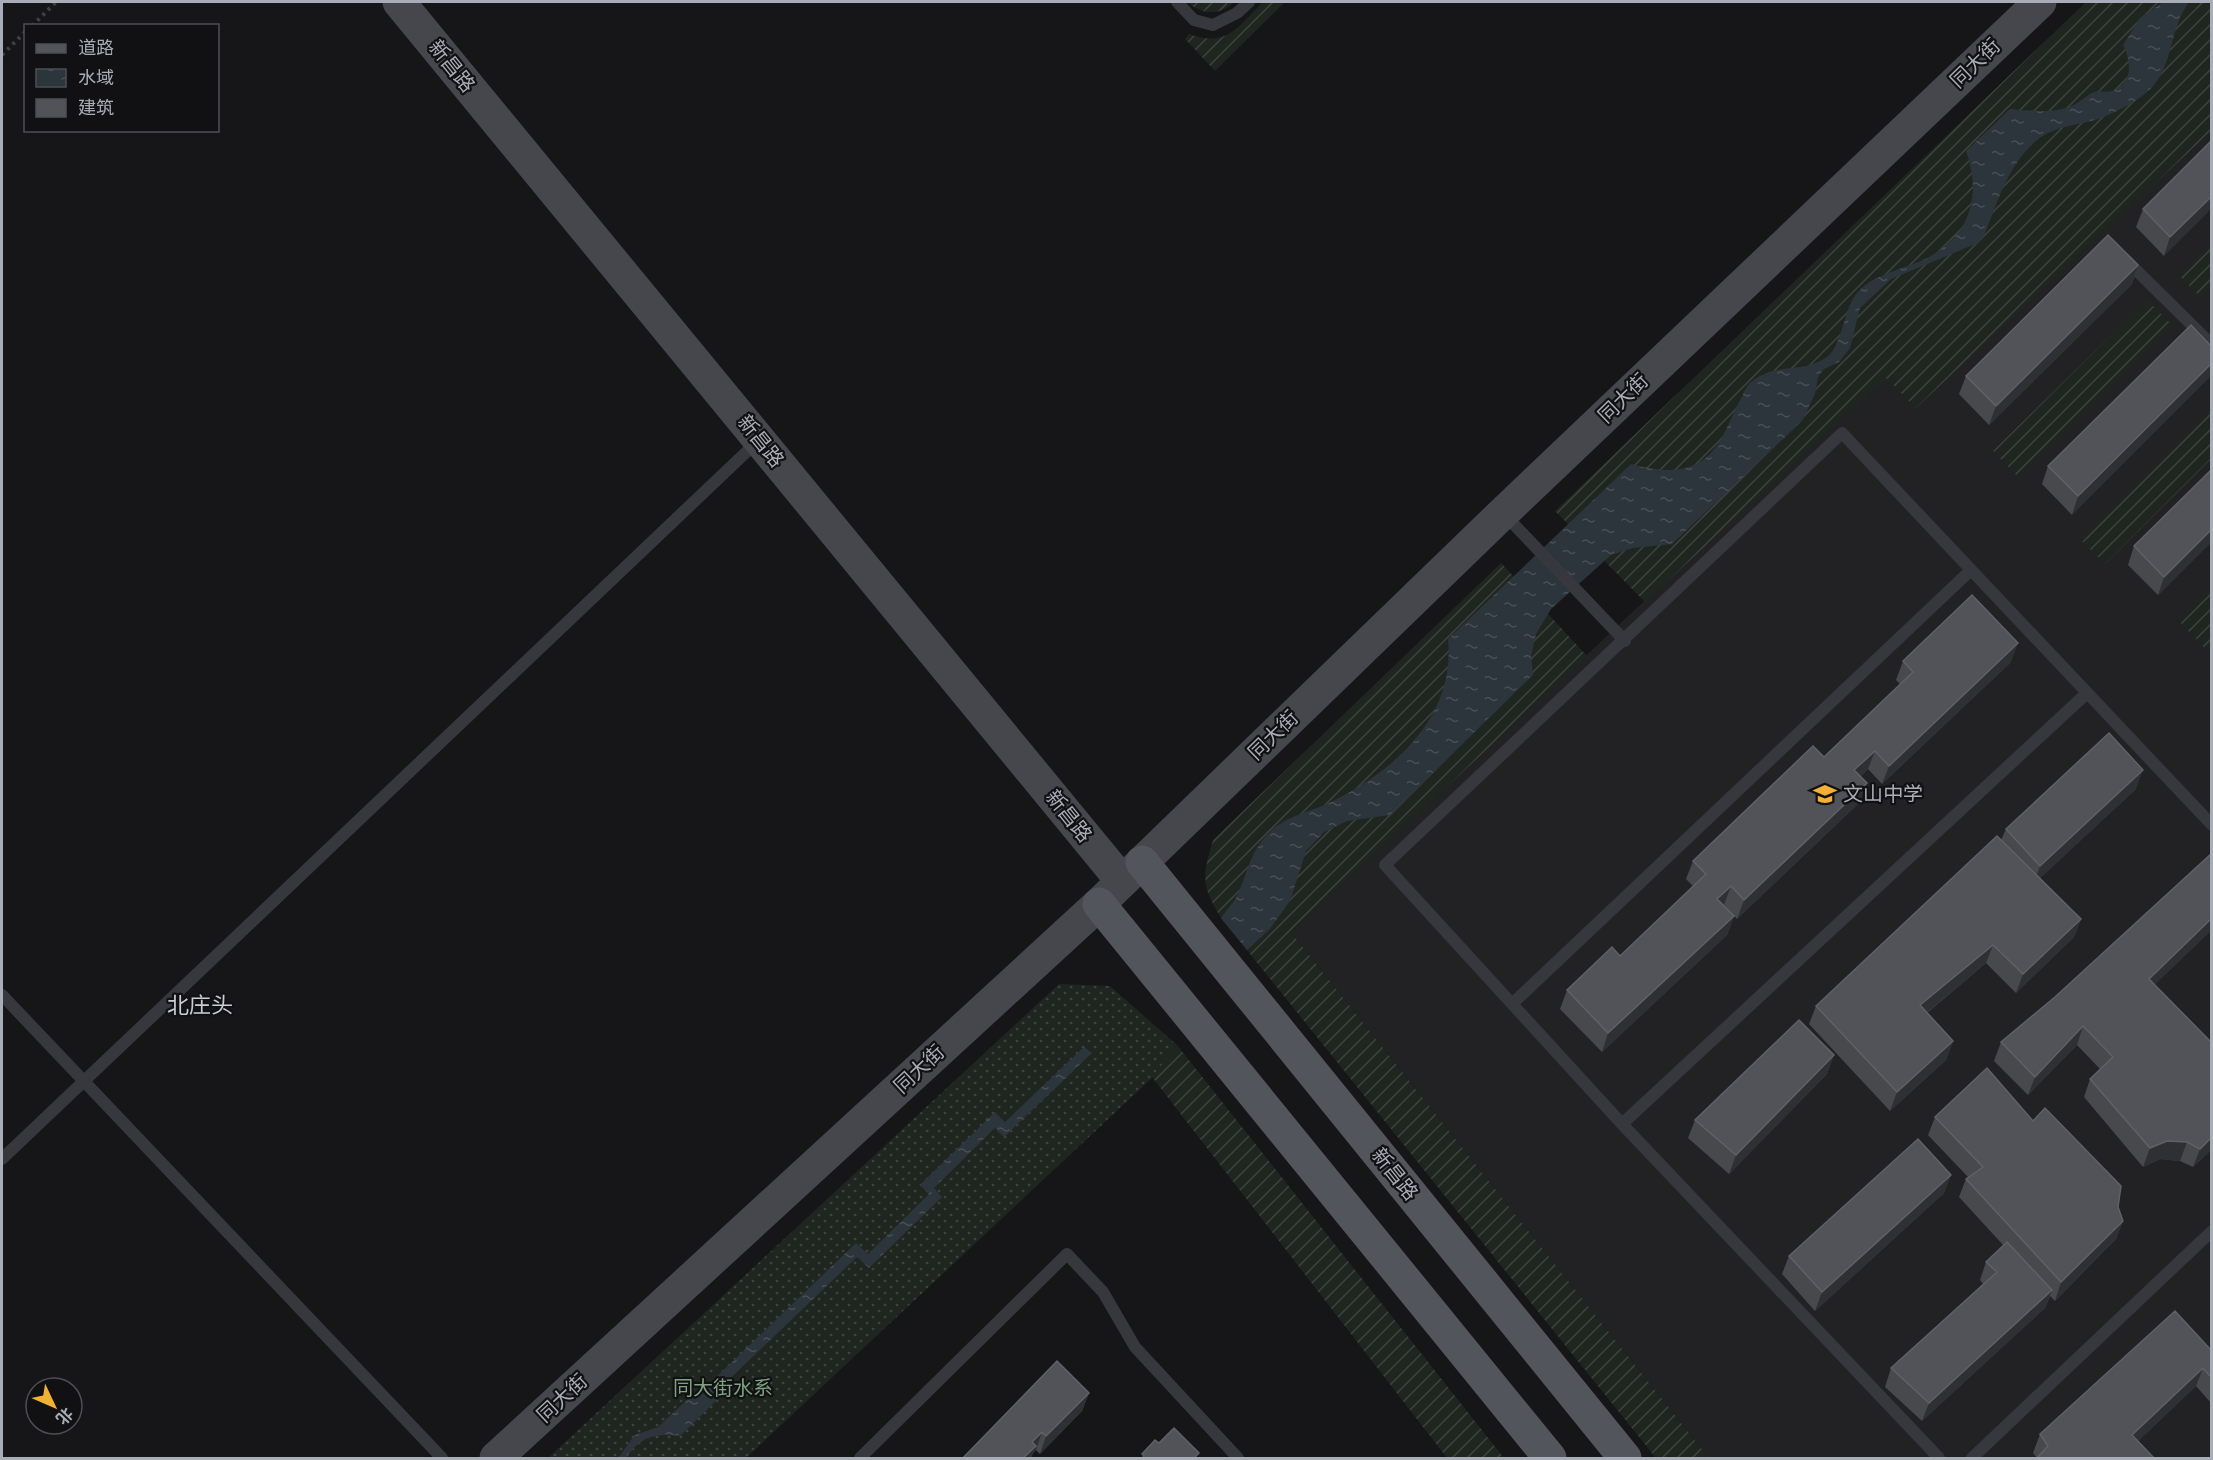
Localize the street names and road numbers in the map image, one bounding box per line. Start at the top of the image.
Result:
street label: 同大街 [1944,32,2006,93]
street label: 新昌路 [423,34,482,97]
street label: 同大街 [1592,367,1654,428]
street label: 新昌路 [732,409,791,472]
street label: 同大街 [1242,704,1304,765]
street label: 新昌路 [1040,784,1099,847]
street label: 同大街 [888,1038,950,1099]
street label: 新昌路 [1366,1142,1425,1205]
street label: 同大街 [531,1367,593,1428]

